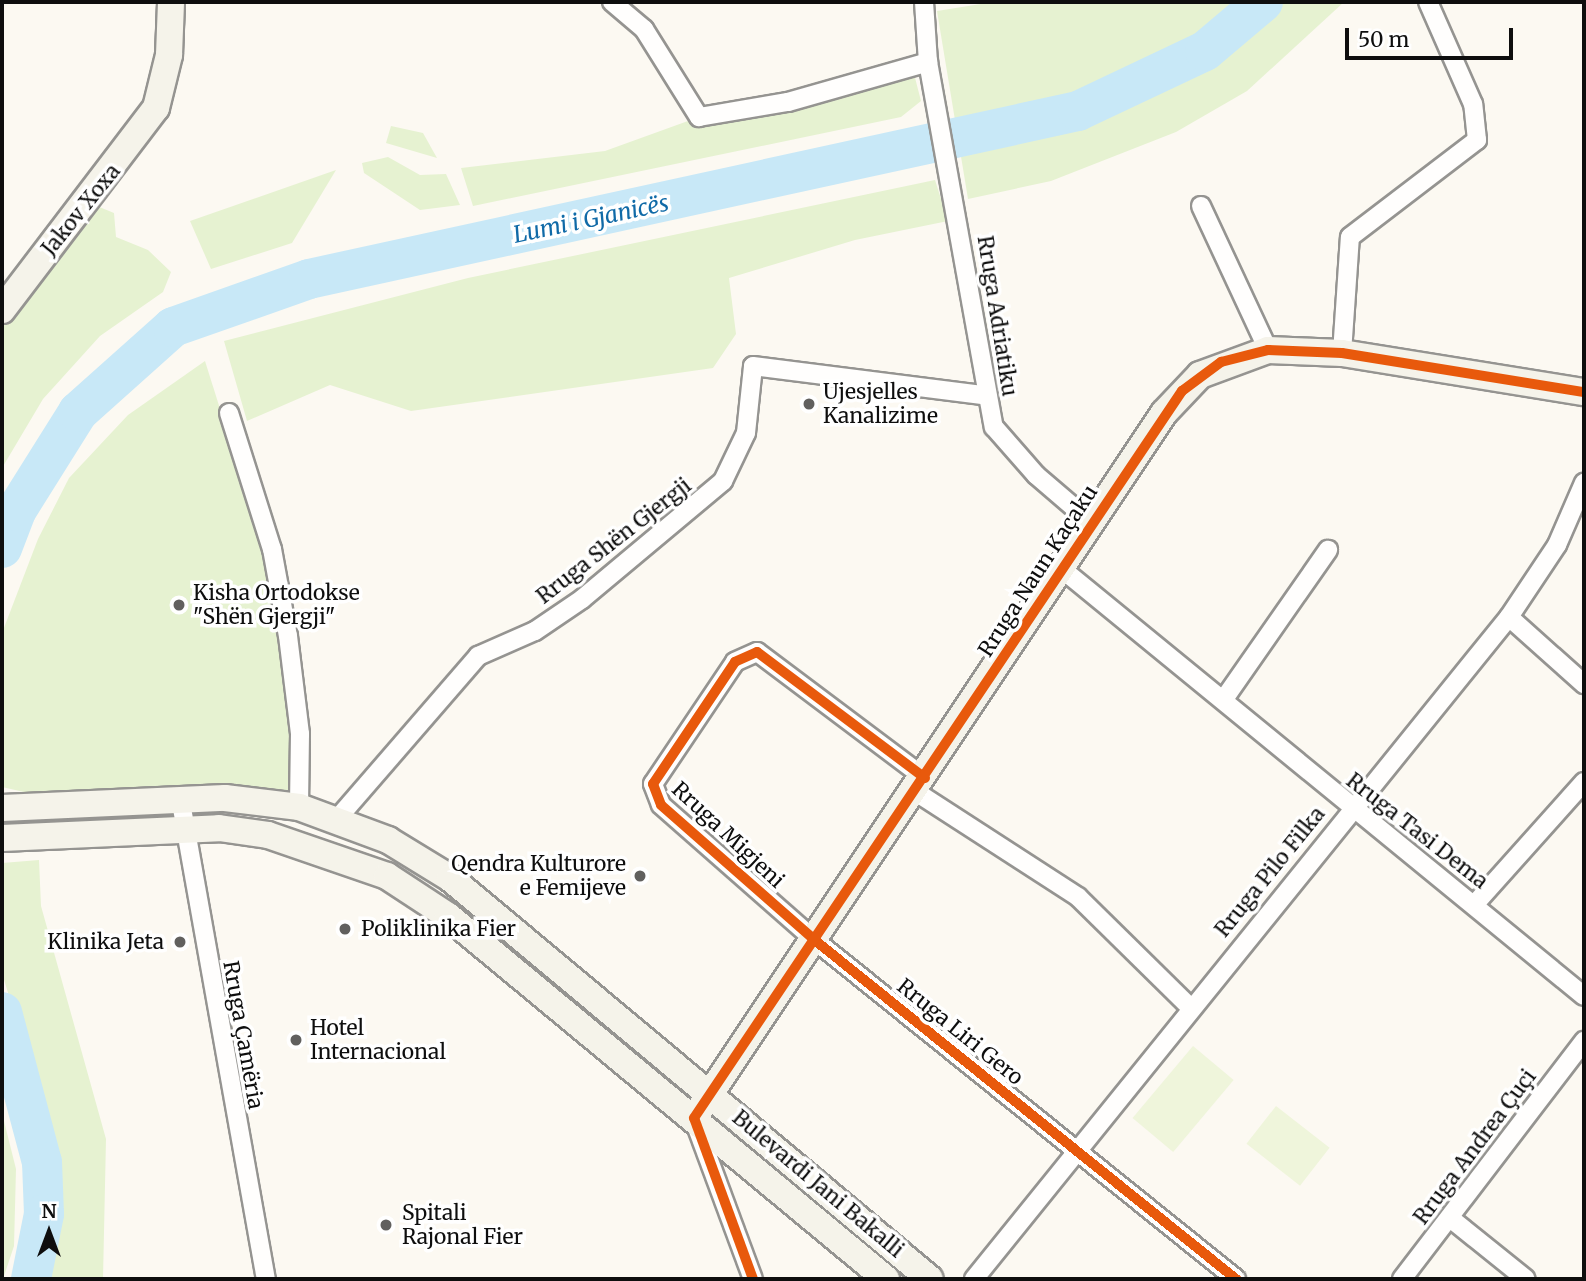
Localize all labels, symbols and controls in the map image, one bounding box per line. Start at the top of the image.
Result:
scale bar [1348,14,1516,58]
text: 50 m [1358,26,1409,53]
street label: Jakov Xoxa [36,159,126,261]
water label: Lumi i Gjanicës [511,189,671,249]
street label: Rruga Adriatiku [972,234,1022,398]
place label: Ujesjelles Kanalizime [823,379,938,429]
marker: Ujesjelles Kanalizime [801,396,817,412]
street label: Rruga Shën Gjergji [532,473,696,609]
street label: Rruga Naun Kaçaku [973,480,1103,662]
place label: Kisha Ortodokse "Shën Gjergji" [193,580,360,630]
marker: Kisha Ortodokse "Shën Gjergji" [171,597,187,613]
street label: Rruga Tasi Dema [1341,768,1493,894]
street label: Rruga Migjeni [667,777,789,893]
street label: Rruga Pilo Filka [1210,802,1330,942]
place label: Qendra Kulturore e Femijeve [451,851,626,901]
marker: Qendra Kulturore e Femijeve [632,868,648,884]
place label: Poliklinika Fier [361,916,516,942]
marker: Poliklinika Fier [335,919,355,939]
place label: Klinika Jeta [47,929,164,955]
marker: Klinika Jeta [170,932,190,952]
street label: Rruga Çamëria [218,959,268,1111]
street label: Rruga Liri Gero [892,974,1028,1090]
place label: Hotel Internacional [310,1015,446,1065]
marker: Hotel Internacional [288,1032,304,1048]
street label: Rruga Andrea Çuçi [1409,1065,1541,1229]
street label: Bulevardi Jani Bakalli [727,1105,909,1263]
north arrow [14,1197,84,1267]
text: N [41,1199,57,1223]
place label: Spitali Rajonal Fier [402,1200,523,1250]
marker: Spitali Rajonal Fier [376,1215,396,1235]

